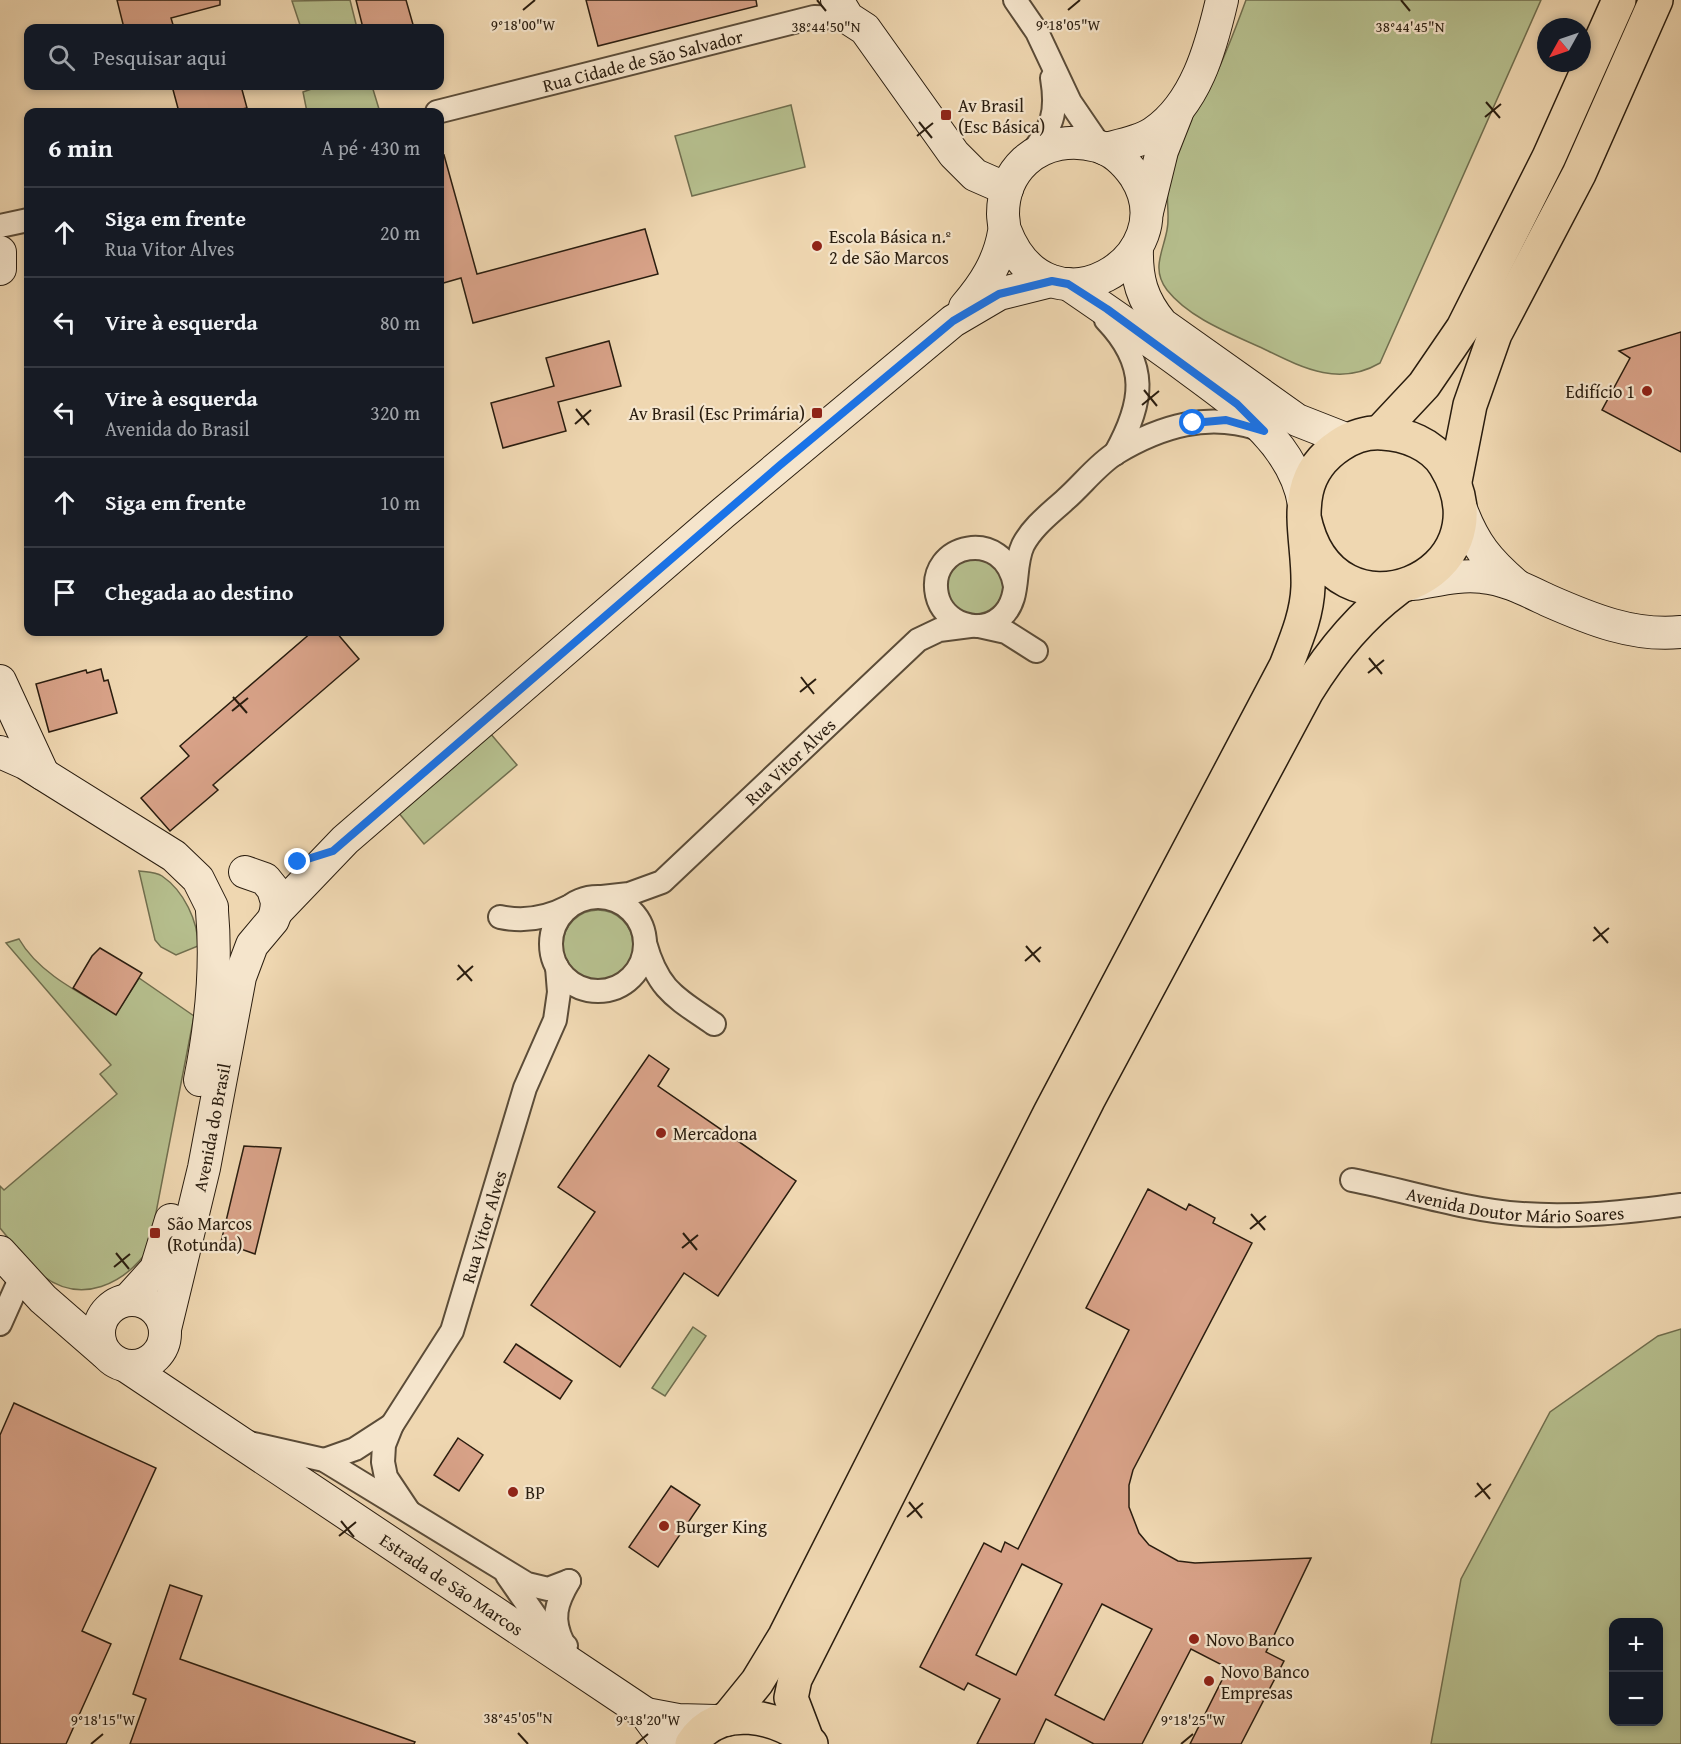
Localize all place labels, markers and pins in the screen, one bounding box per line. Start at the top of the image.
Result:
place label: Av Brasil (Esc Básica) [958,92,1045,140]
marker: Av Brasil (Esc Básica) [939,108,953,122]
place label: Escola Básica n.º 2 de São Marcos [829,223,951,271]
marker: Escola Básica n.º 2 de São Marcos [810,239,824,253]
place label: Edifício 1 [1566,378,1635,405]
marker: Edifício 1 [1640,384,1654,398]
place label: Av Brasil (Esc Primária) [629,400,805,427]
marker: Av Brasil (Esc Primária) [810,406,824,420]
place label: Mercadona [673,1120,758,1147]
marker: Mercadona [654,1126,668,1140]
place label: São Marcos (Rotunda) [167,1210,252,1258]
marker: São Marcos (Rotunda) [148,1226,162,1240]
place label: BP [525,1479,545,1506]
marker: BP [506,1485,520,1499]
place label: Burger King [676,1513,767,1540]
marker: Burger King [657,1519,671,1533]
place label: Novo Banco [1206,1626,1294,1653]
marker: Novo Banco [1187,1632,1201,1646]
place label: Novo Banco Empresas [1221,1658,1309,1706]
marker: Novo Banco Empresas [1202,1674,1216,1688]

